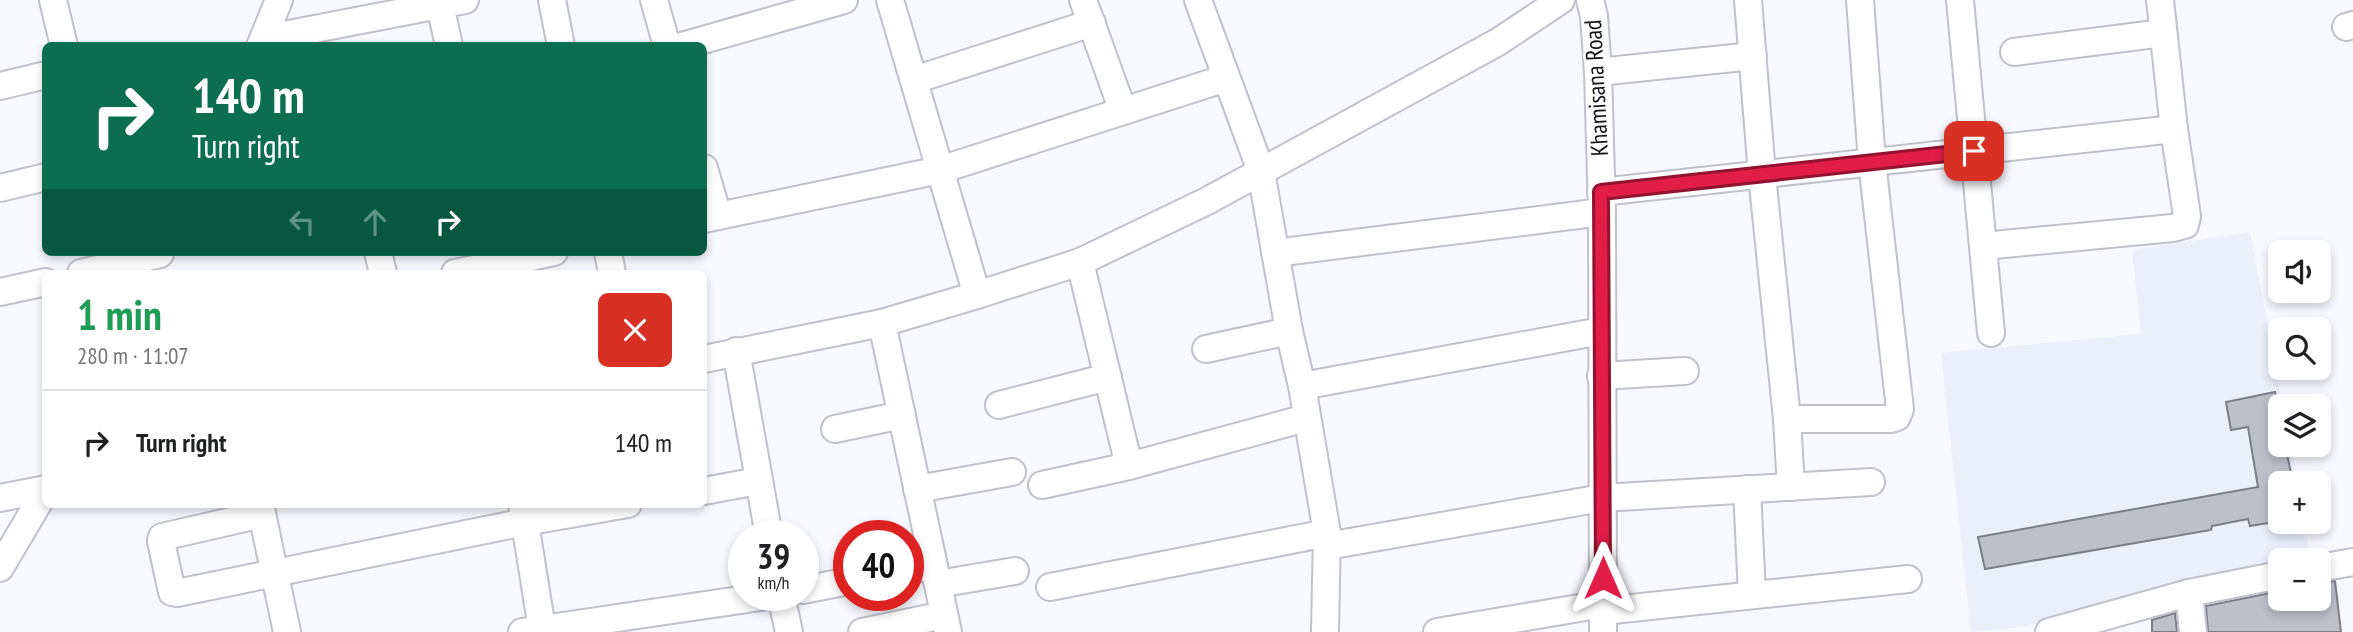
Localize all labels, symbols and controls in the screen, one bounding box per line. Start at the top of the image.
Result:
street label: Khamisana Road [1577,19,1615,157]
text: 140 m [192,63,305,127]
icon: right [77,70,168,161]
pin [1944,121,2004,181]
text: Turn right [192,125,300,167]
icon: arrive [1955,132,1993,170]
icon: left [283,203,321,241]
icon: ahead [356,203,394,241]
icon: right [429,203,467,241]
map controls [2268,240,2331,611]
button: sound [2268,240,2331,303]
text: 1 min [77,287,162,342]
button: close [598,293,672,367]
button: search [2268,317,2331,380]
text: 280 m · 11:07 [77,341,189,370]
button: layers [2268,394,2331,457]
icon: right [77,424,115,462]
text: Turn right [136,426,227,459]
text: 140 m [614,426,672,459]
button: + [2268,471,2331,534]
speed limit sign: 40 [833,520,924,611]
text: 39 [757,533,790,579]
position arrow [1566,541,1640,615]
button: − [2268,548,2331,611]
text: km/h [758,571,789,594]

